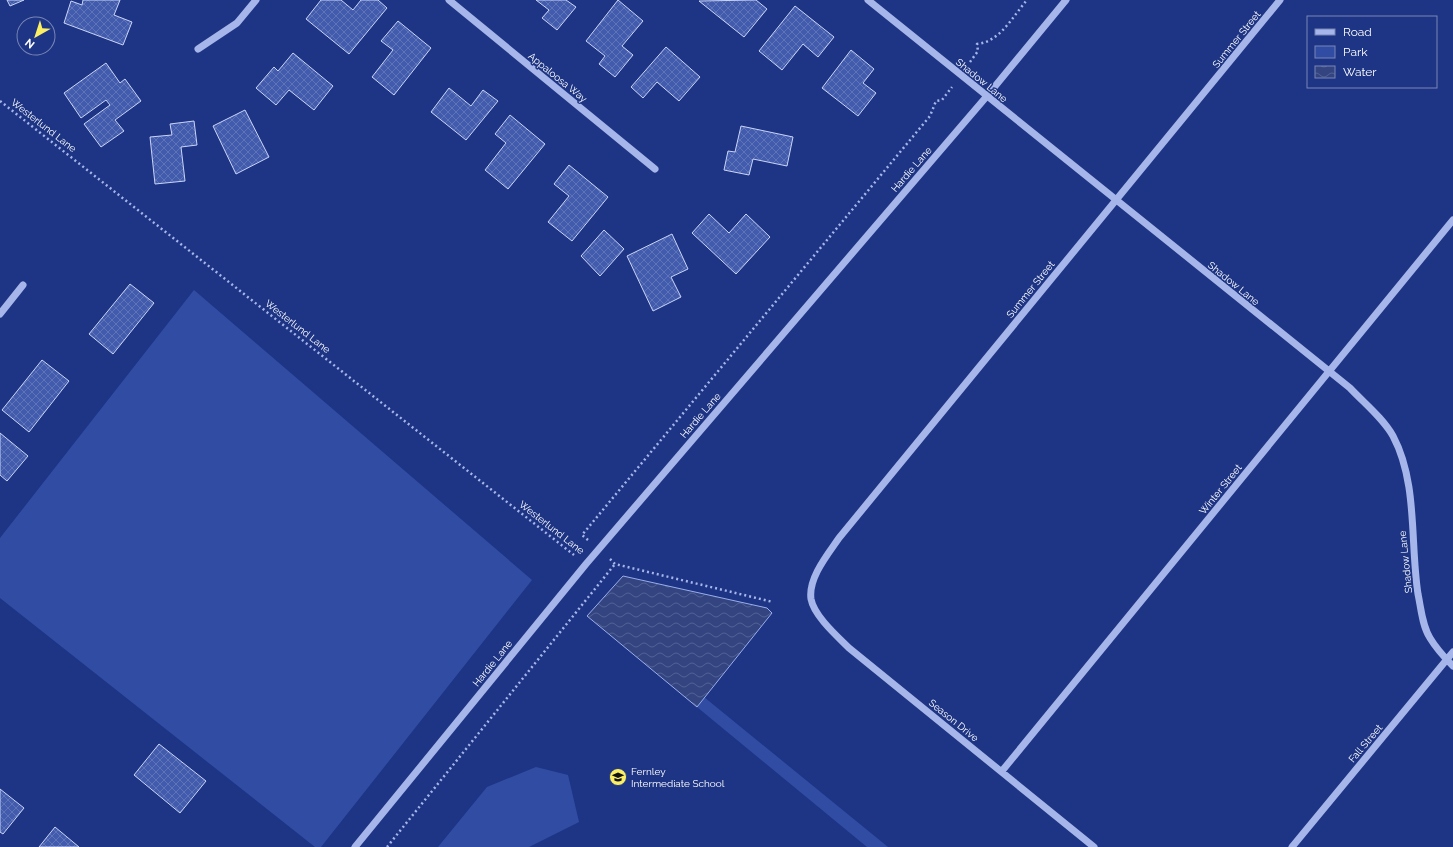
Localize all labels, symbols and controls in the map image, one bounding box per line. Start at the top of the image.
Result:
street label: Summer Street [1210,8,1263,70]
north arrow [16,16,56,56]
legend [1307,16,1437,88]
text: Road [1343,25,1372,39]
text: N [23,36,37,51]
text: Park [1343,45,1368,59]
street label: Appaloosa Way [526,50,590,105]
street label: Shadow Lane [954,56,1010,104]
text: Water [1343,65,1377,79]
street label: Westerlund Lane [9,97,78,154]
street label: Hardie Lane [889,145,934,194]
street label: Summer Street [1004,258,1057,320]
street label: Shadow Lane [1206,259,1262,307]
street label: Westerlund Lane [263,298,332,355]
street label: Hardie Lane [678,391,723,440]
street label: Winter Street [1197,462,1244,517]
street label: Westerlund Lane [517,499,586,556]
street label: Shadow Lane [1397,530,1414,594]
street label: Hardie Lane [471,638,514,689]
street label: Season Drive [927,697,981,744]
street label: Fall Street [1346,722,1385,765]
place label: Fernley Intermediate School [631,766,725,789]
school or university icon: Fernley Intermediate School [608,767,628,787]

